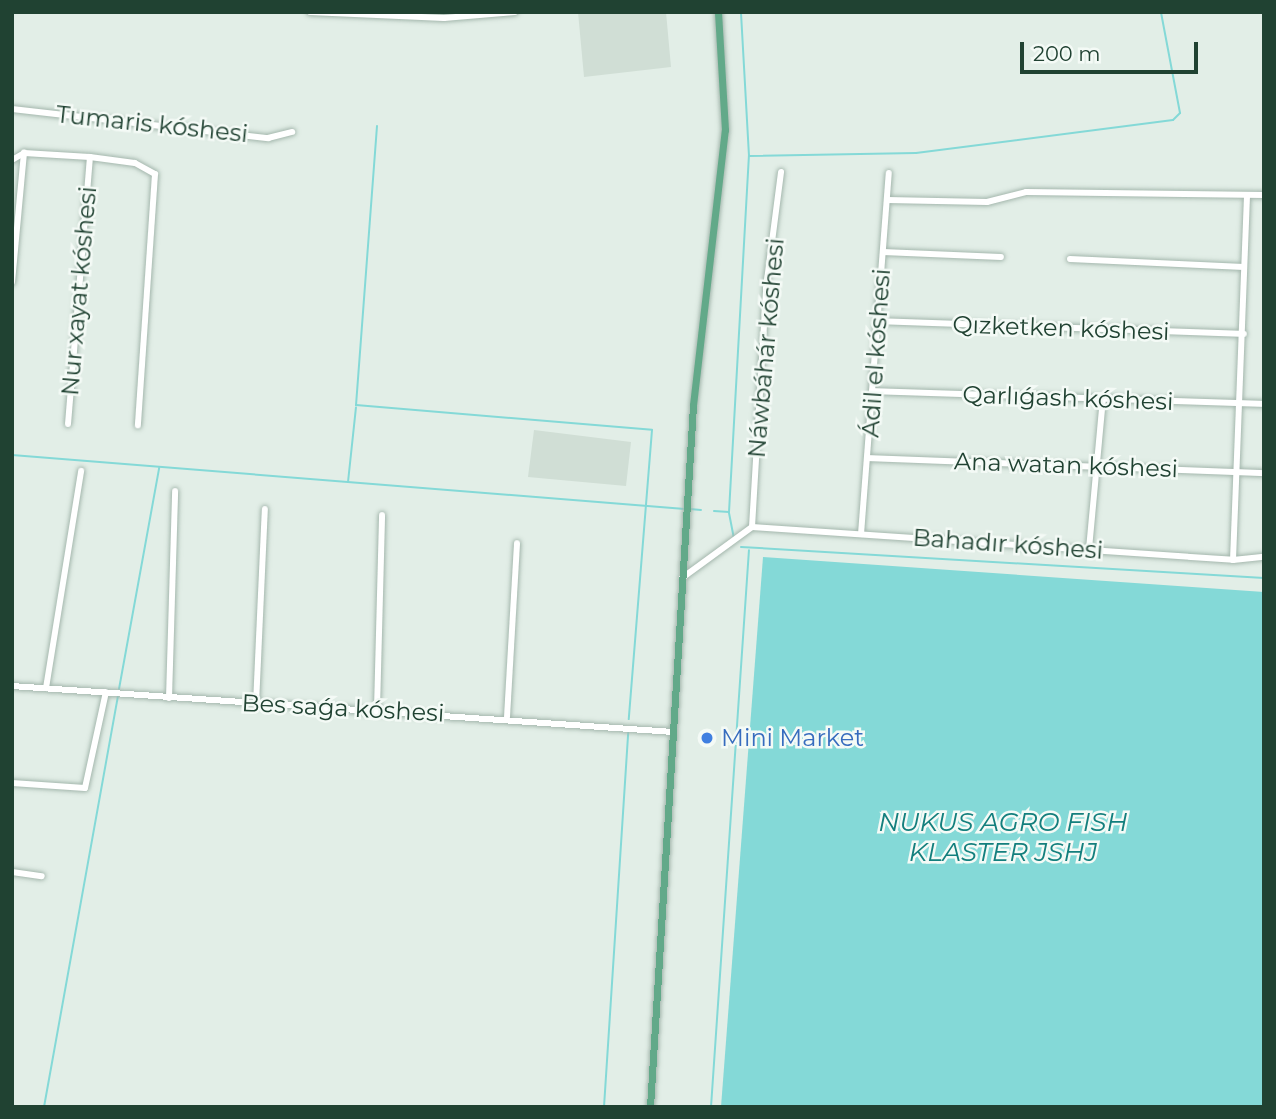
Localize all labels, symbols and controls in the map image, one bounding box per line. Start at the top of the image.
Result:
scale bar [1024,28,1202,72]
text: 200 m [1033,41,1100,66]
street label: Tumaris kóshesi [55,100,249,148]
street label: Nur xayat kóshesi [56,185,102,397]
street label: Náwbáhár kóshesi [742,237,790,459]
street label: Ádil el kóshesi [856,268,896,438]
street label: Qızketken kóshesi [952,310,1170,346]
street label: Qarlıǵash kóshesi [962,380,1174,416]
street label: Ana watan kóshesi [954,447,1178,483]
street label: Bahadır kóshesi [912,523,1104,565]
street label: Bes saǵa kóshesi [241,688,445,728]
place label: Mini Market [721,724,864,752]
marker: Mini Market [699,730,715,746]
water label: NUKUS AGRO FISH KLASTER JSHJ [878,807,1128,868]

